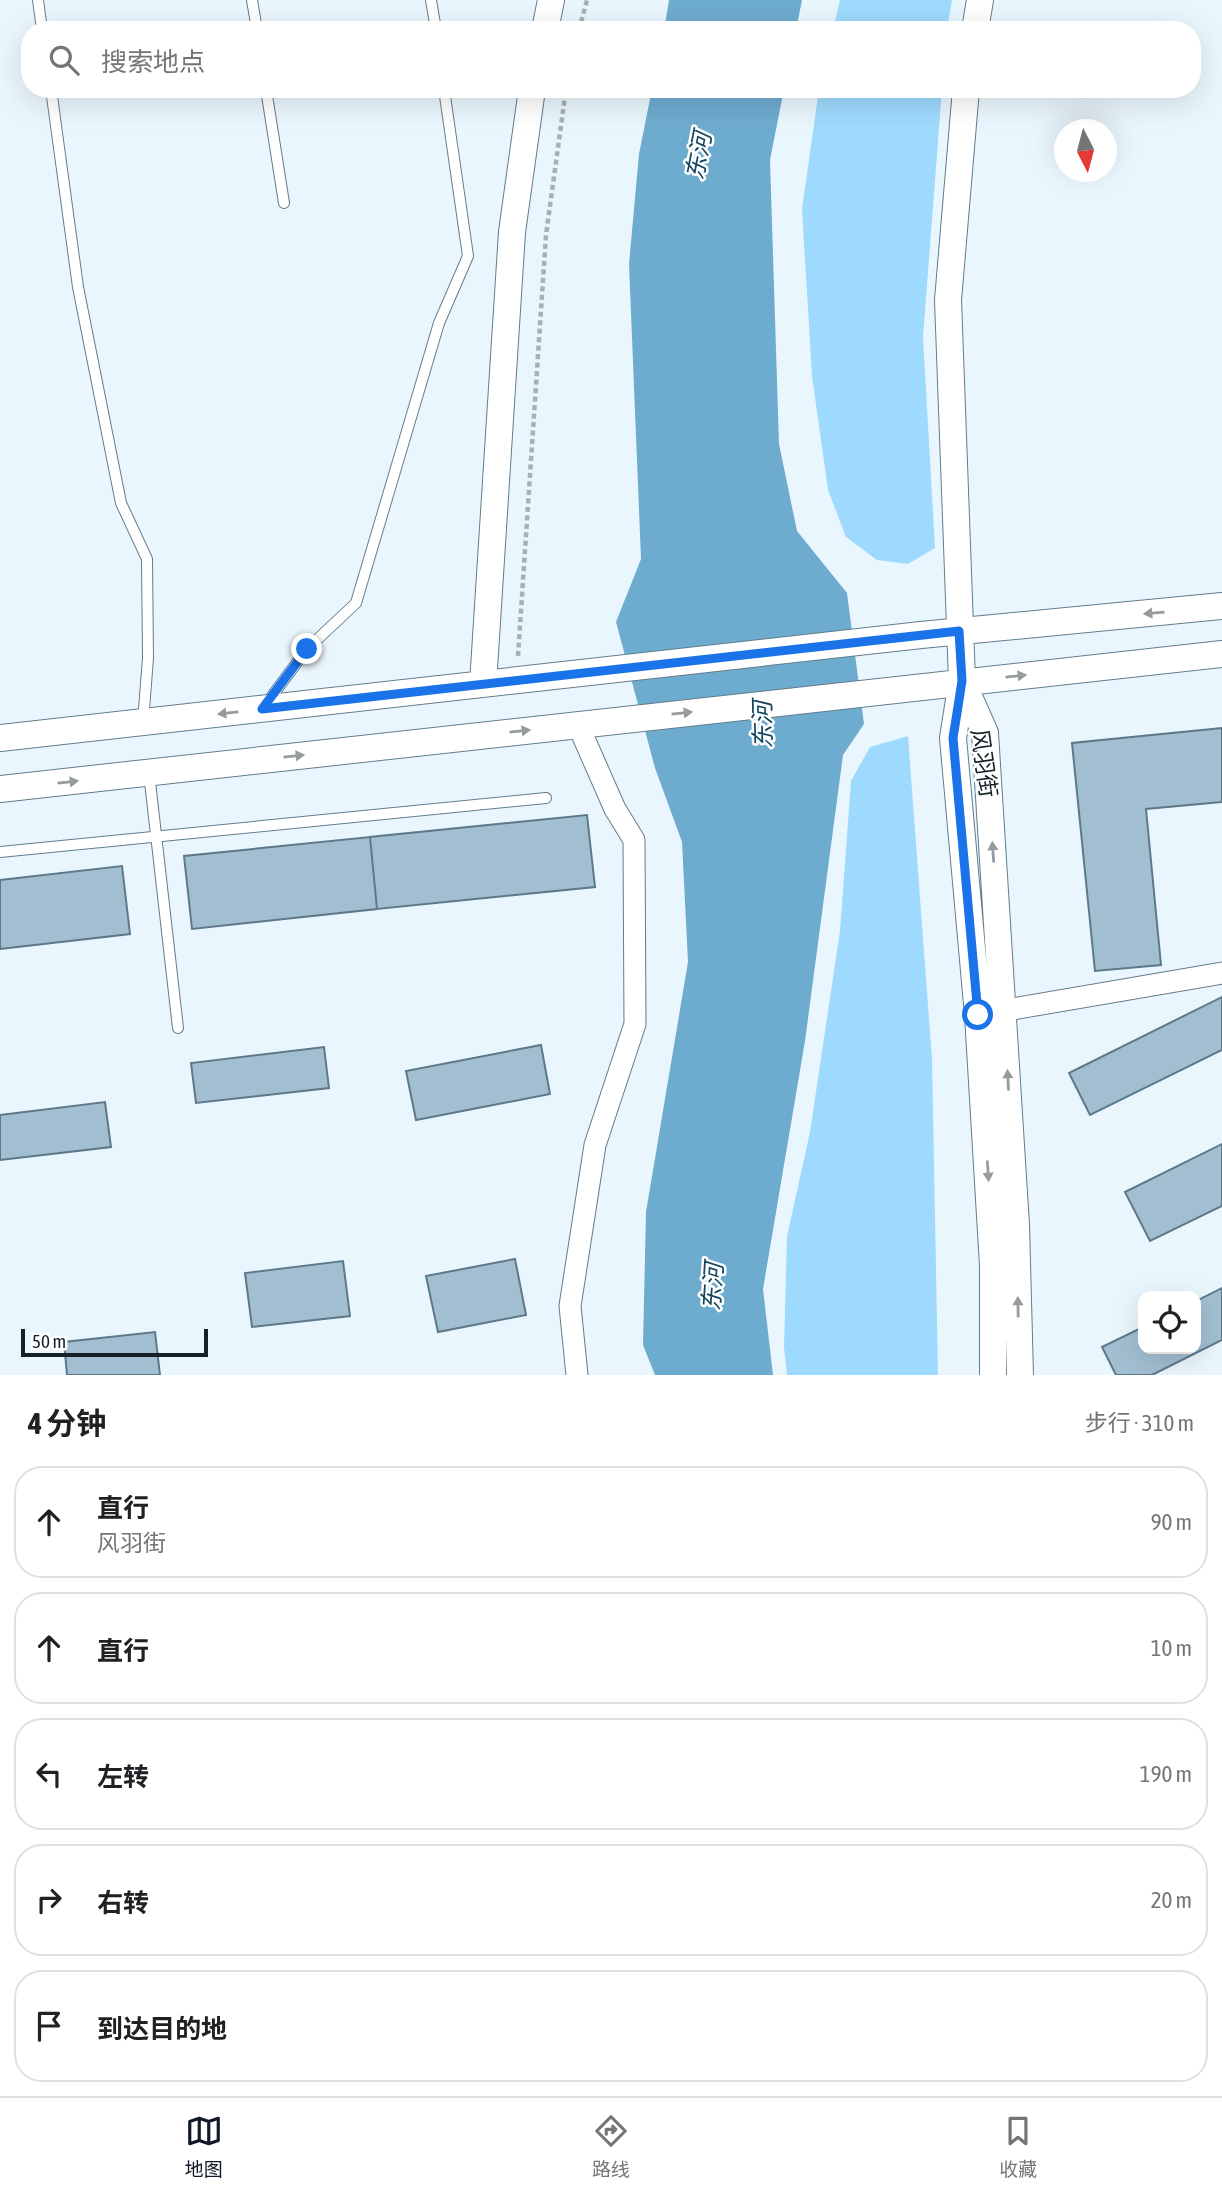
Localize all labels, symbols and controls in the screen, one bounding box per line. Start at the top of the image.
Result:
search box [21,21,1201,98]
icon: search [45,41,83,79]
text: 搜索地点 [101,47,205,77]
north arrow [1054,119,1117,182]
water label: 东河 [681,126,717,182]
one-way arrow [1143,608,1165,619]
route end [291,633,322,664]
one-way arrow [1005,670,1027,681]
water label: 东河 [749,697,776,749]
one-way arrow [216,707,238,718]
one-way arrow [671,707,693,718]
one-way arrow [509,725,531,736]
street label: 风羽街 [966,727,1002,799]
one-way arrow [283,751,305,762]
one-way arrow [57,776,79,787]
one-way arrow [988,841,999,863]
route start [962,999,993,1030]
one-way arrow [1002,1068,1013,1090]
one-way arrow [982,1160,993,1182]
water label: 东河 [697,1258,728,1312]
map controls [1138,1291,1201,1354]
button: locate [1138,1291,1201,1354]
one-way arrow [1012,1296,1024,1318]
scale bar [21,1326,208,1358]
text: 50 m [32,1330,66,1352]
text: 4 分钟 [28,1406,106,1440]
text: 步行 · 310 m [1085,1410,1194,1436]
text: 直行 [97,1493,149,1523]
icon: ahead [30,1503,68,1541]
text: 90 m [1151,1509,1192,1535]
text: 风羽街 [97,1530,166,1556]
icon: ahead [30,1629,68,1667]
text: 10 m [1151,1635,1192,1661]
text: 直行 [97,1636,149,1666]
icon: left [30,1755,68,1793]
text: 190 m [1140,1761,1192,1787]
text: 左转 [97,1762,149,1792]
icon: right [30,1881,68,1919]
text: 20 m [1151,1887,1192,1913]
text: 右转 [97,1888,149,1918]
icon: arrive [30,2007,68,2045]
text: 到达目的地 [97,2014,227,2044]
tab: 地图 [185,2112,223,2181]
tab: 路线 [592,2112,630,2181]
tab: 收藏 [999,2112,1037,2181]

